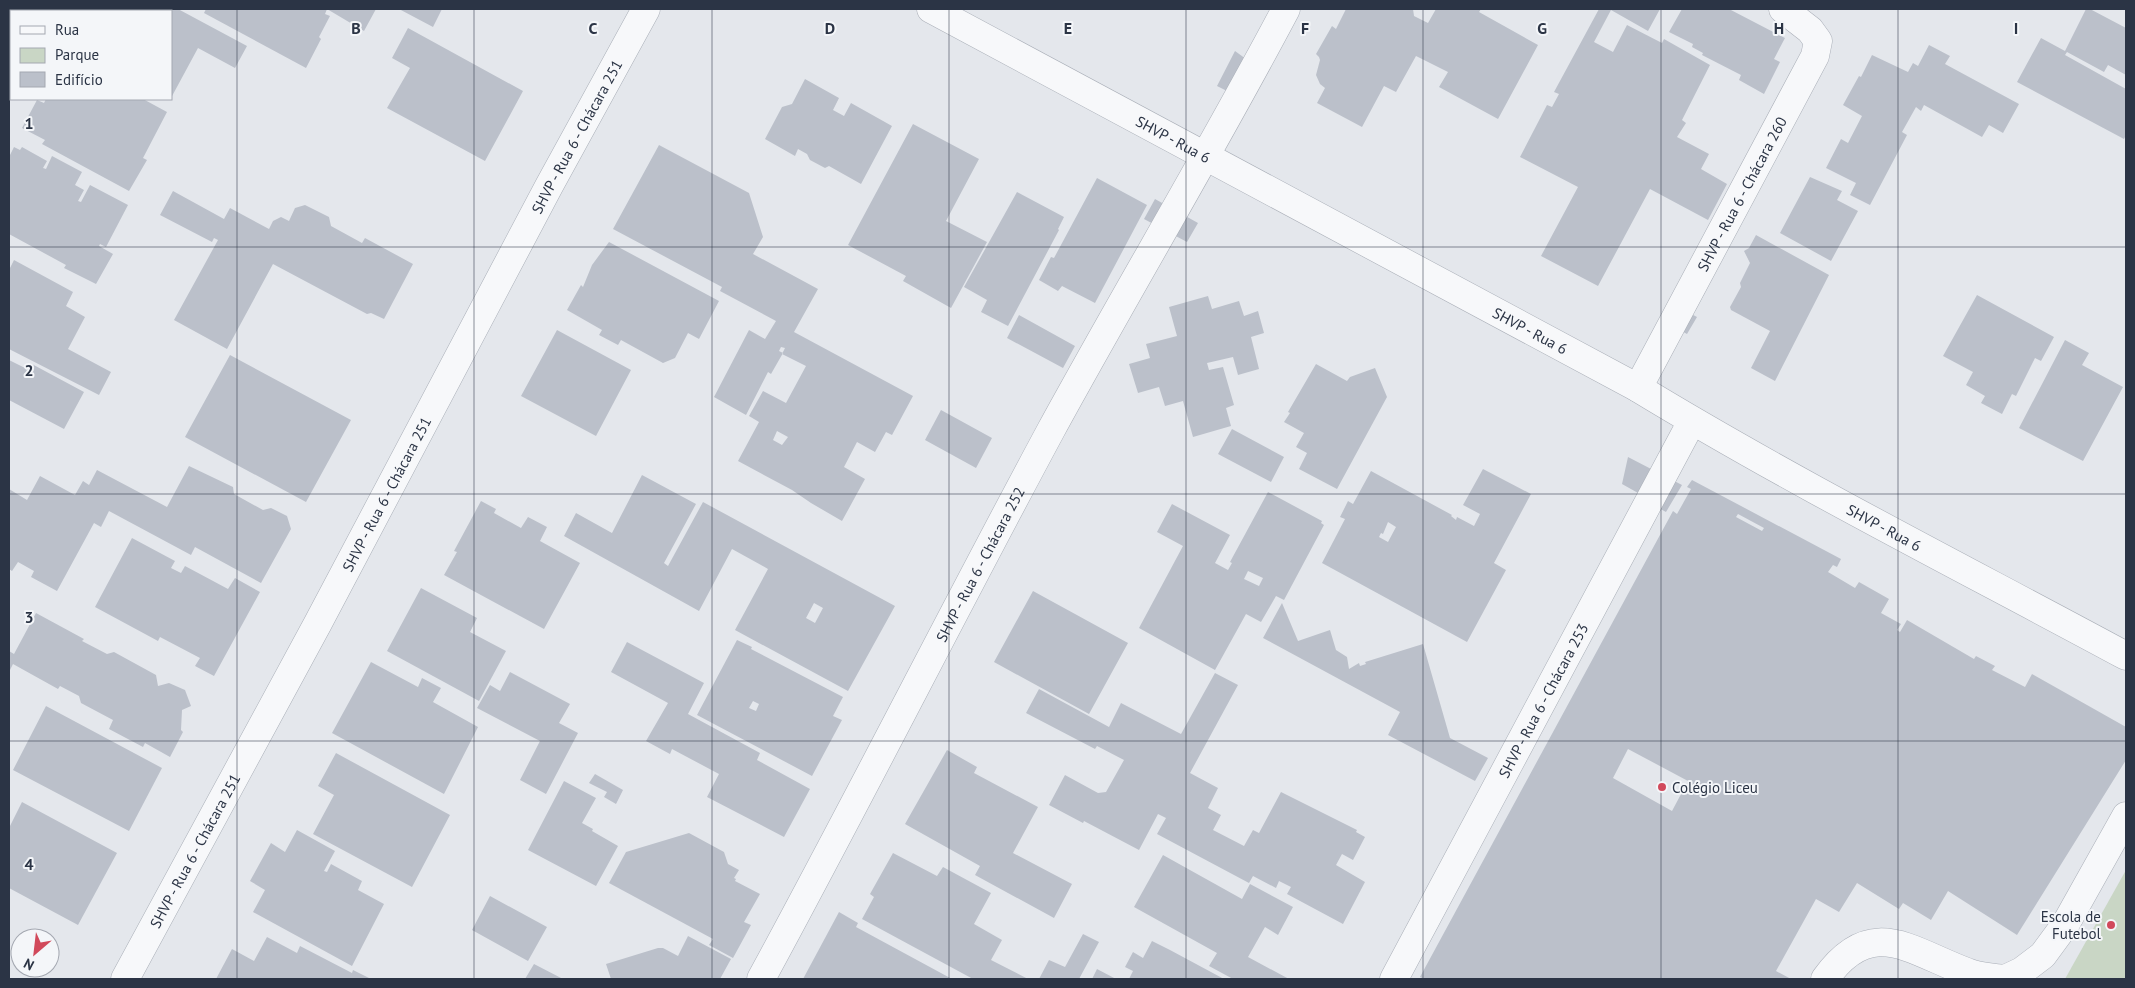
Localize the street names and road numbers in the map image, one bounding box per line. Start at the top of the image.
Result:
street label: SHVP - Rua 6 - Chácara 251 [527,56,626,217]
street label: SHVP - Rua 6 [1133,111,1214,167]
street label: SHVP - Rua 6 - Chácara 260 [1693,113,1790,274]
street label: SHVP - Rua 6 [1490,303,1571,358]
street label: SHVP - Rua 6 - Chácara 251 [338,413,435,575]
street label: SHVP - Rua 6 - Chácara 252 [931,483,1028,645]
street label: SHVP - Rua 6 [1844,499,1925,555]
street label: SHVP - Rua 6 - Chácara 253 [1494,620,1592,781]
street label: SHVP - Rua 6 - Chácara 251 [145,770,244,931]

